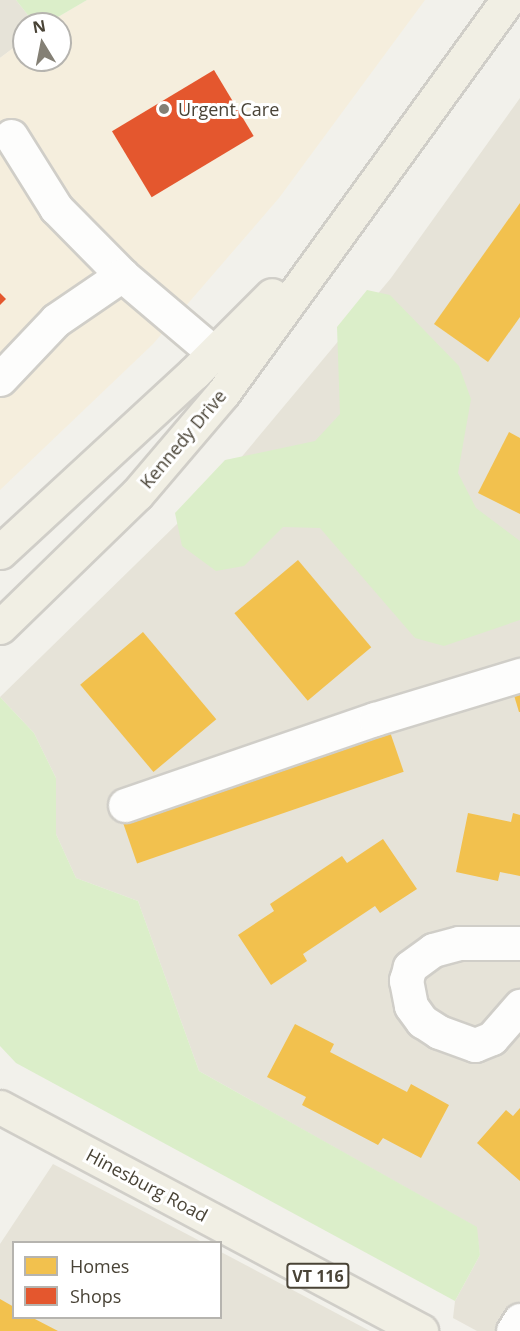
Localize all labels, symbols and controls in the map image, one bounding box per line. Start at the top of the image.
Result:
north arrow [12,12,72,72]
text: N [31,14,48,38]
place label: Urgent Care [178,98,279,120]
marker: Urgent Care [155,100,173,118]
street label: Kennedy Drive [135,385,231,493]
street label: Hinesburg Road [83,1144,211,1226]
legend [12,1241,222,1319]
text: Homes [70,1254,129,1278]
road number: VT 116 [285,1263,351,1289]
text: Shops [70,1284,121,1308]

